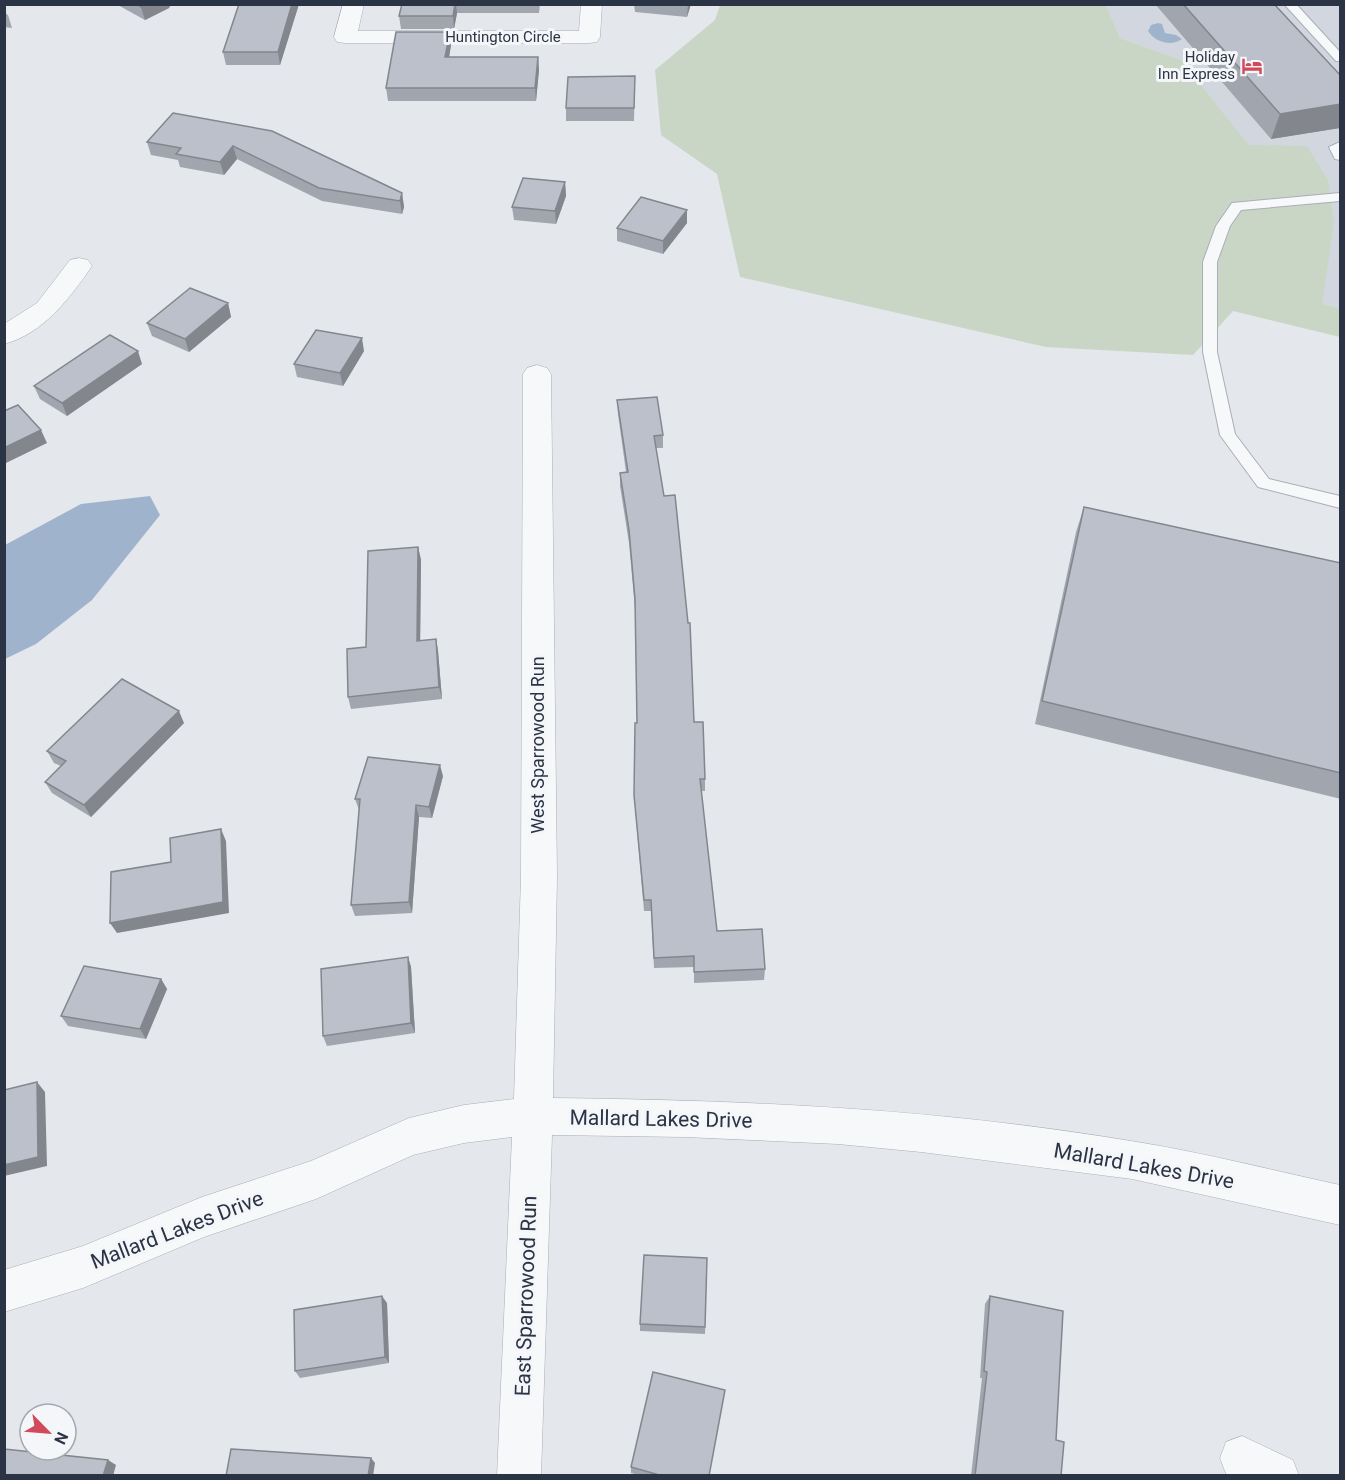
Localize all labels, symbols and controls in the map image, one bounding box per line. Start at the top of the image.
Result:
street label: Huntington Circle [445,28,561,46]
place label: Holiday Inn Express [1158,48,1235,83]
hotel icon: Holiday Inn Express [1240,54,1264,78]
street label: West Sparrowood Run [527,656,548,834]
street label: Mallard Lakes Drive [569,1105,753,1133]
street label: Mallard Lakes Drive [1052,1138,1236,1194]
street label: Mallard Lakes Drive [87,1186,267,1274]
street label: East Sparrowood Run [511,1195,541,1397]
north arrow [18,1402,78,1462]
text: N [50,1429,72,1447]

